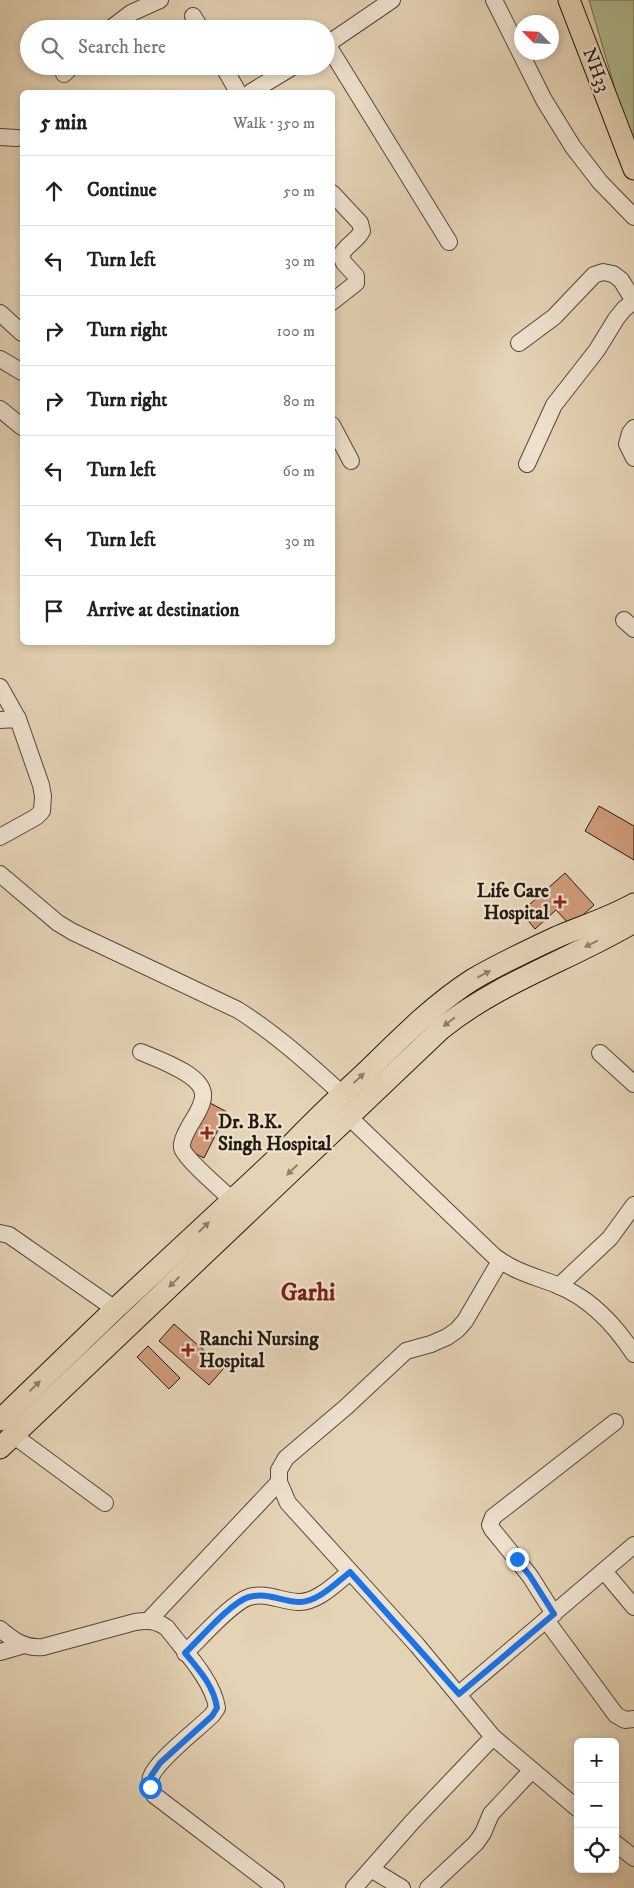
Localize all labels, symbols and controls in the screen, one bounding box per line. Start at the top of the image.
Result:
north arrow [514,15,559,60]
search box [20,20,335,75]
icon: search [38,34,66,62]
text: Search here [78,36,166,59]
street label: NH33 [577,45,615,95]
text: 5 min [40,110,87,136]
text: Walk · 350 m [233,113,315,133]
icon: ahead [40,177,68,205]
text: Continue [87,179,157,202]
text: 50 m [283,181,315,201]
icon: left [40,247,68,275]
text: Turn left [87,249,156,272]
text: 30 m [285,251,315,271]
icon: right [40,317,68,345]
text: Turn right [87,319,167,342]
text: 100 m [277,321,315,341]
icon: right [40,387,68,415]
text: Turn right [87,389,167,412]
text: 80 m [283,391,315,411]
icon: left [40,457,68,485]
text: Turn left [87,459,156,482]
text: 60 m [283,461,315,481]
icon: left [40,527,68,555]
text: Turn left [87,529,156,552]
text: 30 m [285,531,315,551]
icon: arrive [40,597,68,625]
text: Arrive at destination [87,599,239,622]
place label: Life Care Hospital [477,880,549,925]
marker: Life Care Hospital [553,895,567,909]
one-way arrow [583,940,598,948]
one-way arrow [477,970,491,978]
one-way arrow [442,1017,455,1028]
one-way arrow [353,1072,365,1084]
place label: Dr. B.K. Singh Hospital [218,1111,332,1156]
marker: Dr. B.K. Singh Hospital [200,1126,214,1140]
one-way arrow [286,1164,298,1176]
one-way arrow [198,1221,210,1233]
one-way arrow [169,1276,181,1288]
district label: Garhi [281,1278,335,1308]
place label: Ranchi Nursing Hospital [199,1328,319,1373]
marker: Ranchi Nursing Hospital [181,1343,195,1357]
one-way arrow [29,1380,41,1392]
route end [506,1548,529,1571]
map controls [574,1738,619,1873]
button: + [574,1738,619,1783]
route start [139,1776,162,1799]
button: − [574,1783,619,1828]
button: locate [574,1828,619,1873]

